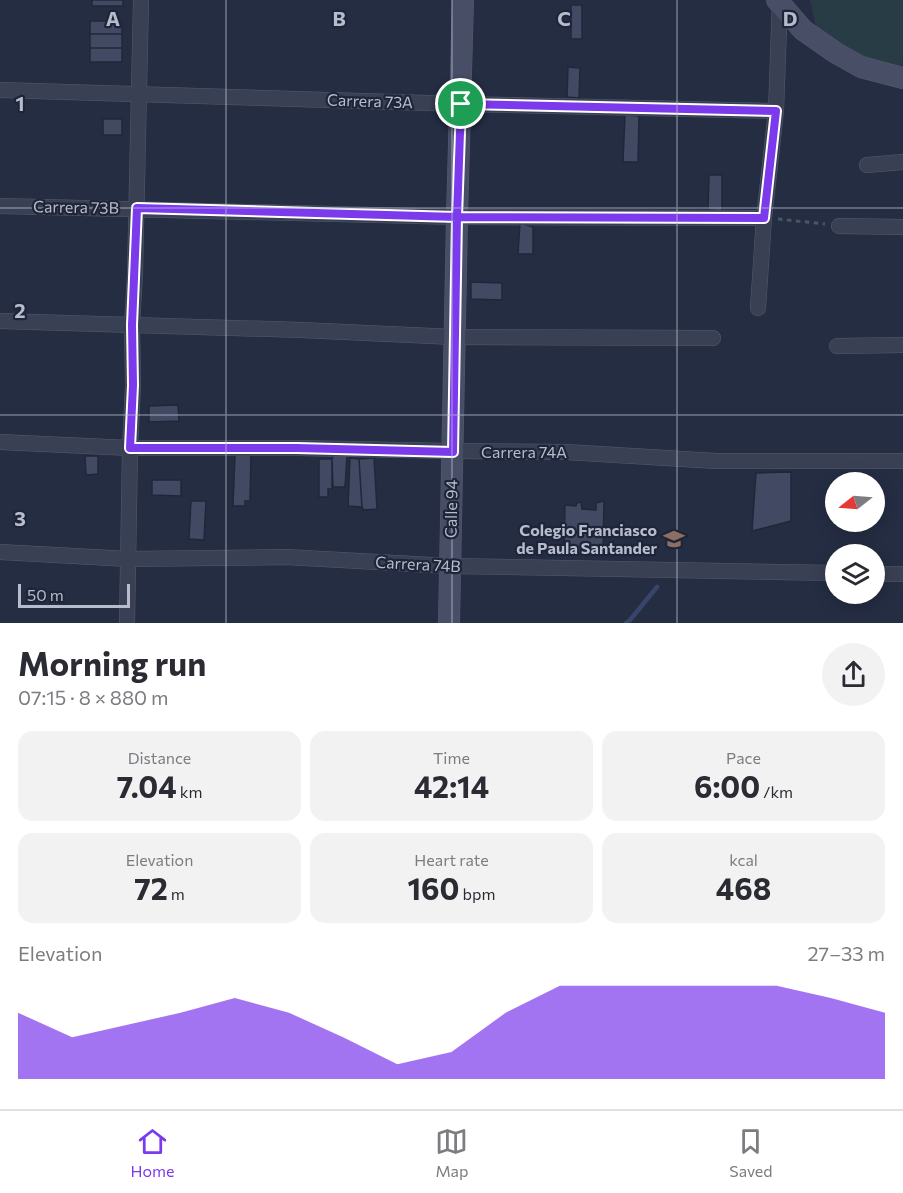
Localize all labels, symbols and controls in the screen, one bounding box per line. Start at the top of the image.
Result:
text: A [106,6,120,30]
text: B [332,6,346,30]
text: C [557,6,571,30]
text: D [783,6,797,30]
pin [435,78,486,129]
icon: arrive [444,87,477,120]
street label: Carrera 73A [327,90,413,111]
text: 1 [15,91,25,115]
street label: Carrera 73B [33,196,119,217]
text: 2 [14,298,26,322]
street label: Carrera 74A [481,442,567,461]
north arrow [825,472,885,532]
map controls [825,472,885,604]
street label: Calle 94 [440,479,461,538]
text: 3 [14,506,26,530]
place label: Colegio Franciasco de Paula Santander [516,520,657,557]
school or university icon: Colegio Franciasco de Paula Santander [662,527,686,551]
button: layers [825,544,885,604]
street label: Carrera 74B [375,552,461,575]
scale bar [18,581,130,608]
text: 50 m [27,585,64,604]
text: Morning run [18,642,206,683]
button: share [822,643,885,706]
text: 07:15 · 8 × 880 m [18,685,168,709]
text: Distance [128,748,191,767]
text: Time [433,748,470,767]
text: Pace [726,748,761,767]
text: 7.04 [117,767,177,804]
text: 42:14 [414,767,489,804]
text: 6:00 [694,767,760,804]
text: km [177,782,202,801]
text: /km [760,782,793,801]
text: Elevation [126,850,193,869]
text: Heart rate [414,850,489,869]
text: kcal [729,850,758,869]
text: 72 [134,869,168,906]
text: 160 [408,869,460,906]
text: 468 [716,869,771,906]
text: m [168,884,185,903]
text: bpm [460,884,495,903]
text: Elevation [18,941,103,965]
text: 27–33 m [808,941,885,965]
tab: Home [130,1125,174,1180]
tab: Map [435,1125,468,1180]
tab: Saved [729,1125,773,1180]

